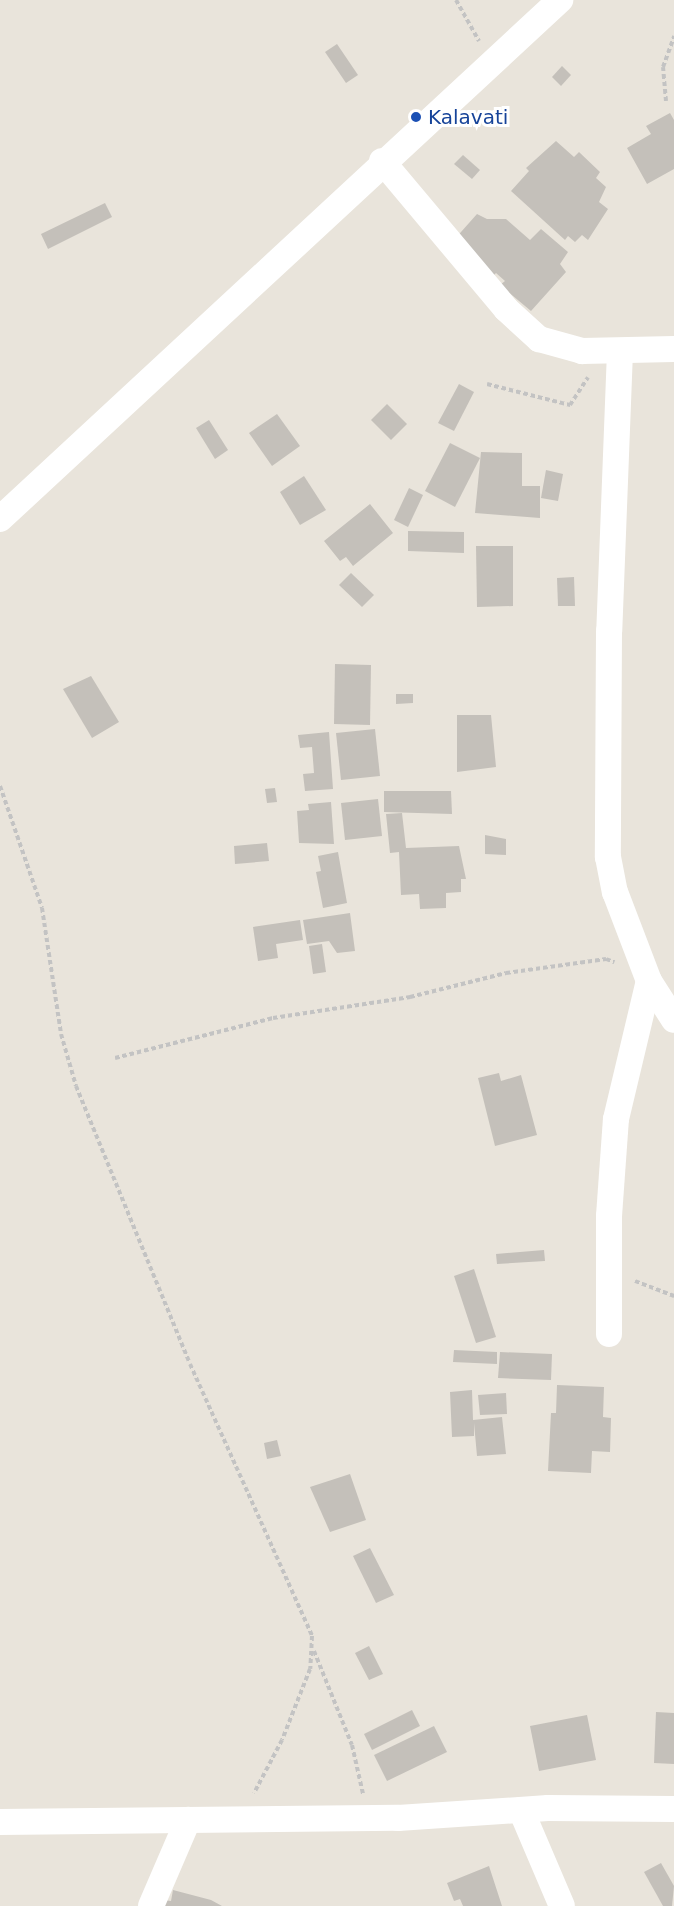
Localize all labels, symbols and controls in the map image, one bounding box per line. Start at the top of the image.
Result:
place label: Kalavati [428,105,508,129]
marker: Kalavati [409,110,423,124]

